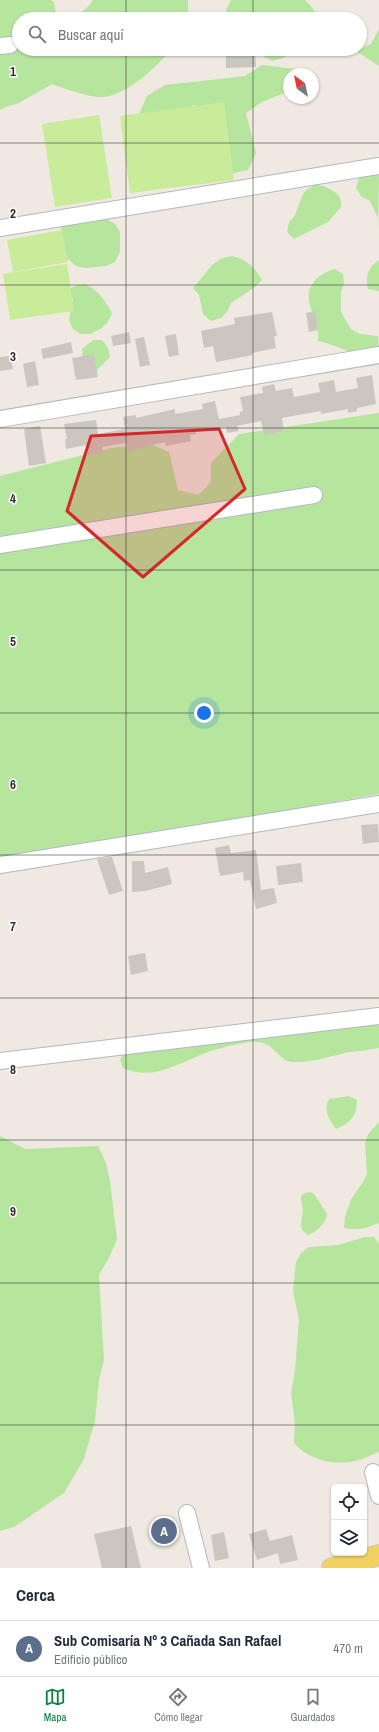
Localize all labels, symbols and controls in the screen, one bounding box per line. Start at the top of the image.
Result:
search box [12,12,367,56]
icon: search [26,23,48,45]
text: Buscar aquí [58,24,124,45]
text: 1 [10,63,16,80]
north arrow [283,68,319,104]
text: 2 [10,205,16,222]
text: 3 [10,348,16,365]
text: 4 [10,490,16,507]
text: 5 [10,633,16,650]
your location [194,703,214,723]
text: 6 [10,776,16,793]
text: 7 [10,918,16,935]
text: 8 [10,1061,16,1078]
text: 9 [10,1203,16,1220]
map controls [331,1484,367,1556]
button: locate [331,1484,367,1520]
pin: A [151,1516,177,1546]
button: layers [331,1520,367,1556]
text: Cerca [16,1583,55,1606]
text: Sub Comisaría Nº 3 Cañada San Rafael [54,1630,281,1651]
text: A [25,1640,33,1657]
text: 470 m [333,1640,363,1657]
text: Edificio público [54,1651,128,1668]
tab: Mapa [44,1686,66,1724]
tab: Cómo llegar [154,1686,203,1724]
tab: Guardados [290,1686,335,1724]

